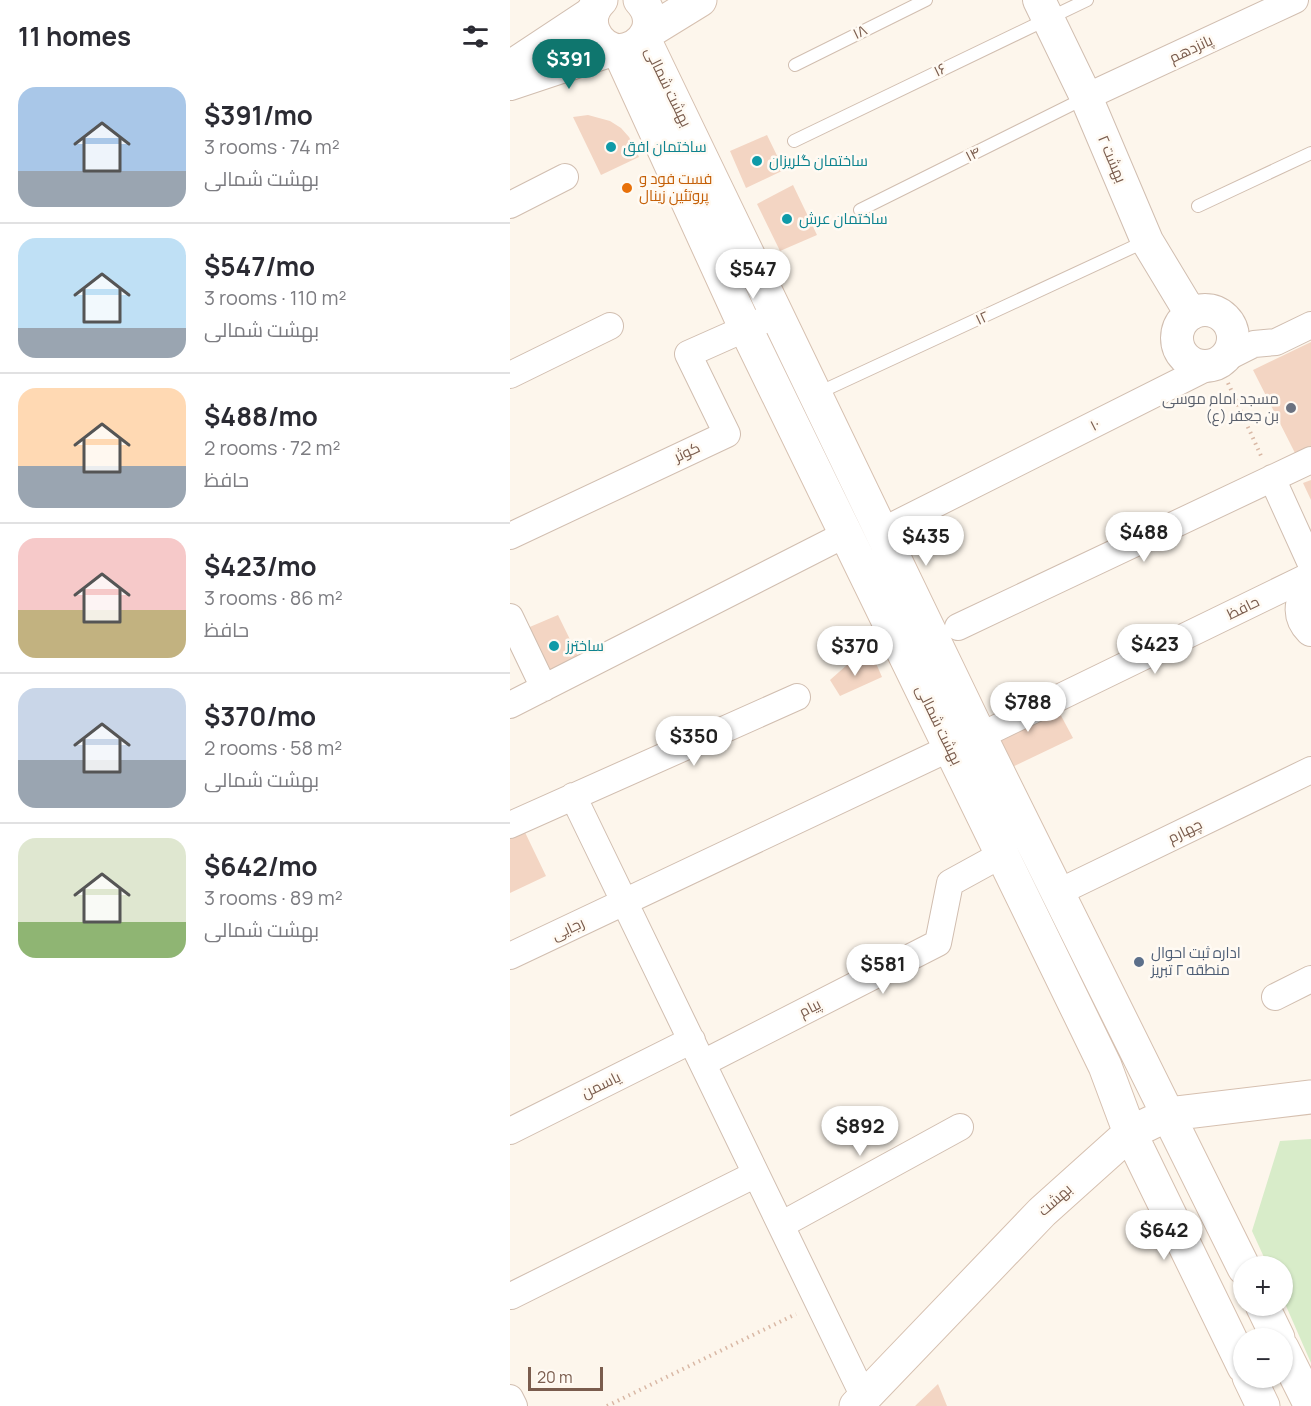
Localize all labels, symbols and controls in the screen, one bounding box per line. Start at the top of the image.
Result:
text: 11 homes [18,18,131,54]
street label: ۱۸ [849,19,871,44]
icon: filters [459,20,492,53]
street label: پانزدهم [1165,29,1216,68]
pin: $391 [533,39,605,90]
street label: بهشت شمالی [640,43,697,130]
text: $391 [546,45,592,72]
street label: ۱۶ [930,58,950,82]
text: $391/mo [204,97,313,133]
icon: home [66,111,138,183]
street label: بهشت ۲ [1093,132,1132,186]
text: 3 rooms · 74 m² [204,133,340,160]
place label: ساختمان افق [623,136,707,157]
marker: ساختمان افق [604,140,618,154]
street label: ۱۴ [961,141,984,166]
place label: ساختمان گلریزان [769,150,868,171]
marker: ساختمان گلریزان [750,154,764,168]
text: بهشت شمالی [204,165,319,192]
place label: فست فود و پروتئین زینال [639,168,712,206]
marker: فست فود و پروتئین زینال [620,181,634,195]
place label: ساختمان عرش [799,208,888,229]
marker: ساختمان عرش [780,212,794,226]
text: $547/mo [204,248,315,284]
pin: $547 [717,249,789,300]
text: $547 [729,255,777,282]
icon: home [66,262,138,334]
text: 3 rooms · 110 m² [204,284,346,311]
street label: ۱۲ [972,305,992,330]
text: بهشت شمالی [204,316,319,343]
place label: مسجد امام موسی بن جعفر (ع) [1162,388,1279,427]
text: $488/mo [204,398,318,434]
marker: مسجد امام موسی بن جعفر (ع) [1284,401,1298,415]
icon: home [66,412,138,484]
street label: ۱۰ [1086,413,1103,436]
text: 2 rooms · 72 m² [204,434,340,461]
street label: کوثر [669,436,703,467]
text: حافظ [204,466,249,493]
pin: $488 [1108,512,1180,563]
pin: $435 [890,516,962,567]
text: $488 [1119,518,1169,545]
text: $435 [902,522,950,549]
text: $423/mo [204,548,316,584]
icon: home [66,562,138,634]
text: 3 rooms · 86 m² [204,584,343,611]
street label: حافظ [1223,591,1263,624]
text: حافظ [204,616,249,643]
pin: $423 [1119,624,1191,675]
pin: $370 [819,626,891,677]
text: $423 [1131,630,1179,657]
text: $370 [831,632,879,659]
place label: ساخترز [565,635,604,656]
marker: ساخترز [547,639,561,653]
street label: بهشت شمالی [911,681,968,768]
pin: $788 [992,682,1064,733]
text: $788 [1004,688,1052,715]
text: $370/mo [204,698,316,734]
icon: home [66,712,138,784]
pin: $350 [658,716,730,767]
text: $350 [669,722,719,749]
text: 2 rooms · 58 m² [204,734,342,761]
text: بهشت شمالی [204,766,319,793]
street label: چهارم [1164,813,1206,848]
text: $642/mo [204,848,318,884]
icon: home [66,862,138,934]
text: 3 rooms · 89 m² [204,884,343,911]
street label: رجایی [548,912,588,945]
text: بهشت شمالی [204,916,319,943]
place label: اداره ثبت احوال منطقه ۲ تبریز [1150,942,1241,980]
pin: $581 [847,944,919,995]
text: $581 [860,950,906,977]
marker: اداره ثبت احوال منطقه ۲ تبریز [1132,955,1146,969]
street label: پیام [795,993,824,1022]
street label: یاسمن [578,1066,624,1103]
pin: $892 [824,1106,896,1157]
text: $892 [835,1112,885,1139]
street label: بهشت [1033,1179,1076,1221]
pin: $642 [1128,1210,1200,1261]
text: $642 [1139,1216,1189,1243]
map controls [1233,1256,1293,1388]
button: + [1233,1256,1293,1316]
button: − [1233,1328,1293,1388]
scale bar [528,1364,603,1392]
text: 20 m [537,1366,573,1388]

